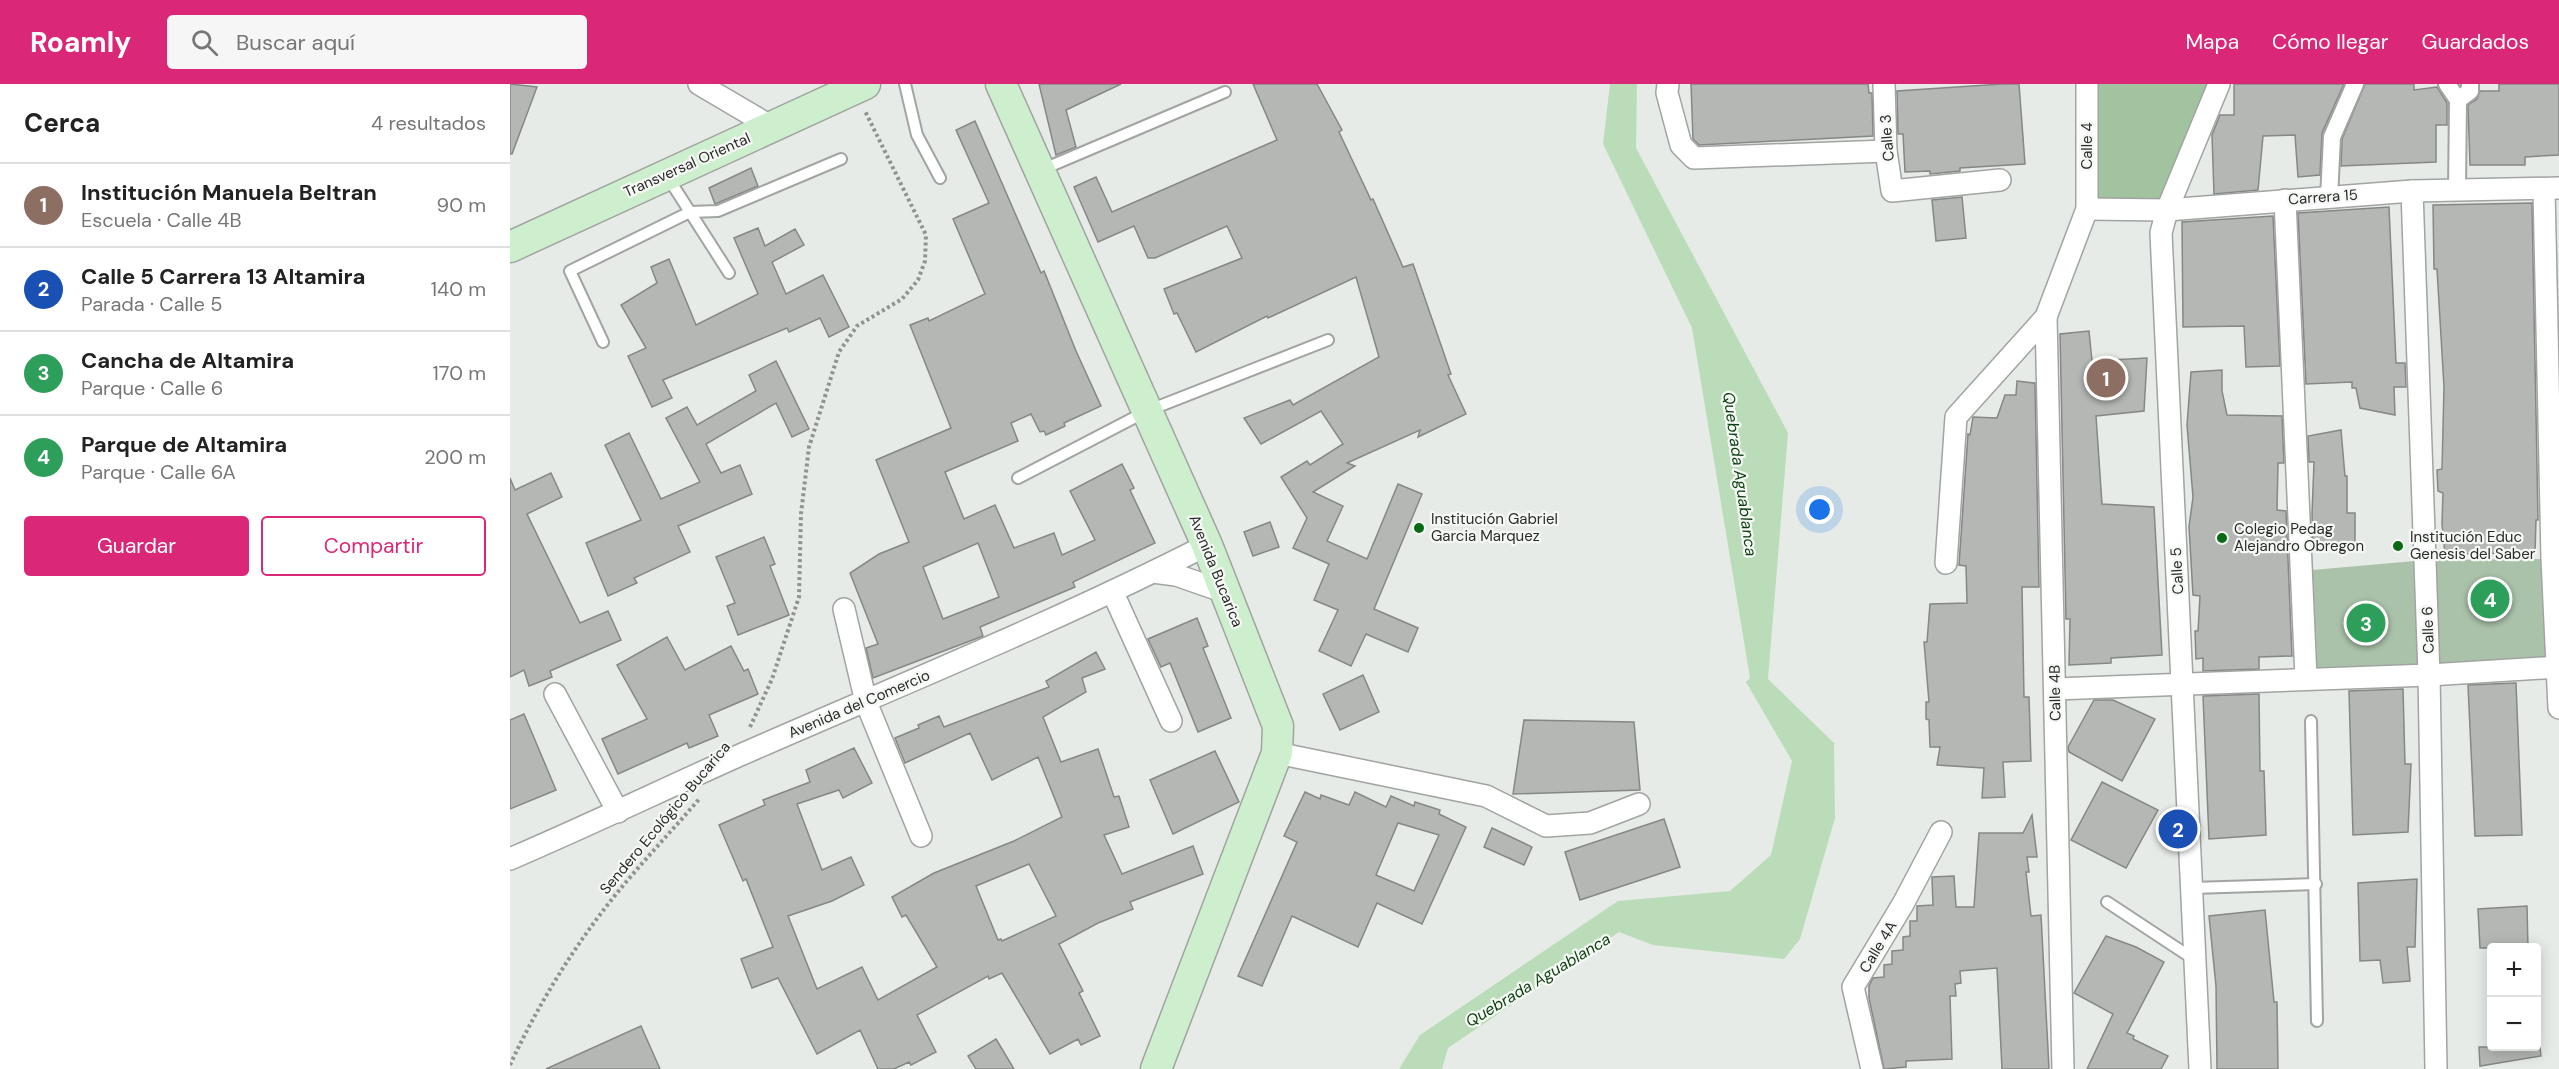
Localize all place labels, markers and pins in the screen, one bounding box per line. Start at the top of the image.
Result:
pin: 1 [2086,356,2126,400]
place label: Institución Gabriel Garcia Marquez [1431,509,1558,546]
place label: Colegio Pedag Alejandro Obregon [2234,519,2364,556]
marker: Institución Gabriel Garcia Marquez [1412,521,1426,535]
place label: Institución Educ Genesis del Saber [2410,527,2536,564]
marker: Colegio Pedag Alejandro Obregon [2215,531,2229,545]
marker: Institución Educ Genesis del Saber [2391,539,2405,553]
pin: 4 [2470,576,2510,622]
pin: 3 [2346,600,2386,646]
pin: 2 [2158,806,2198,852]

